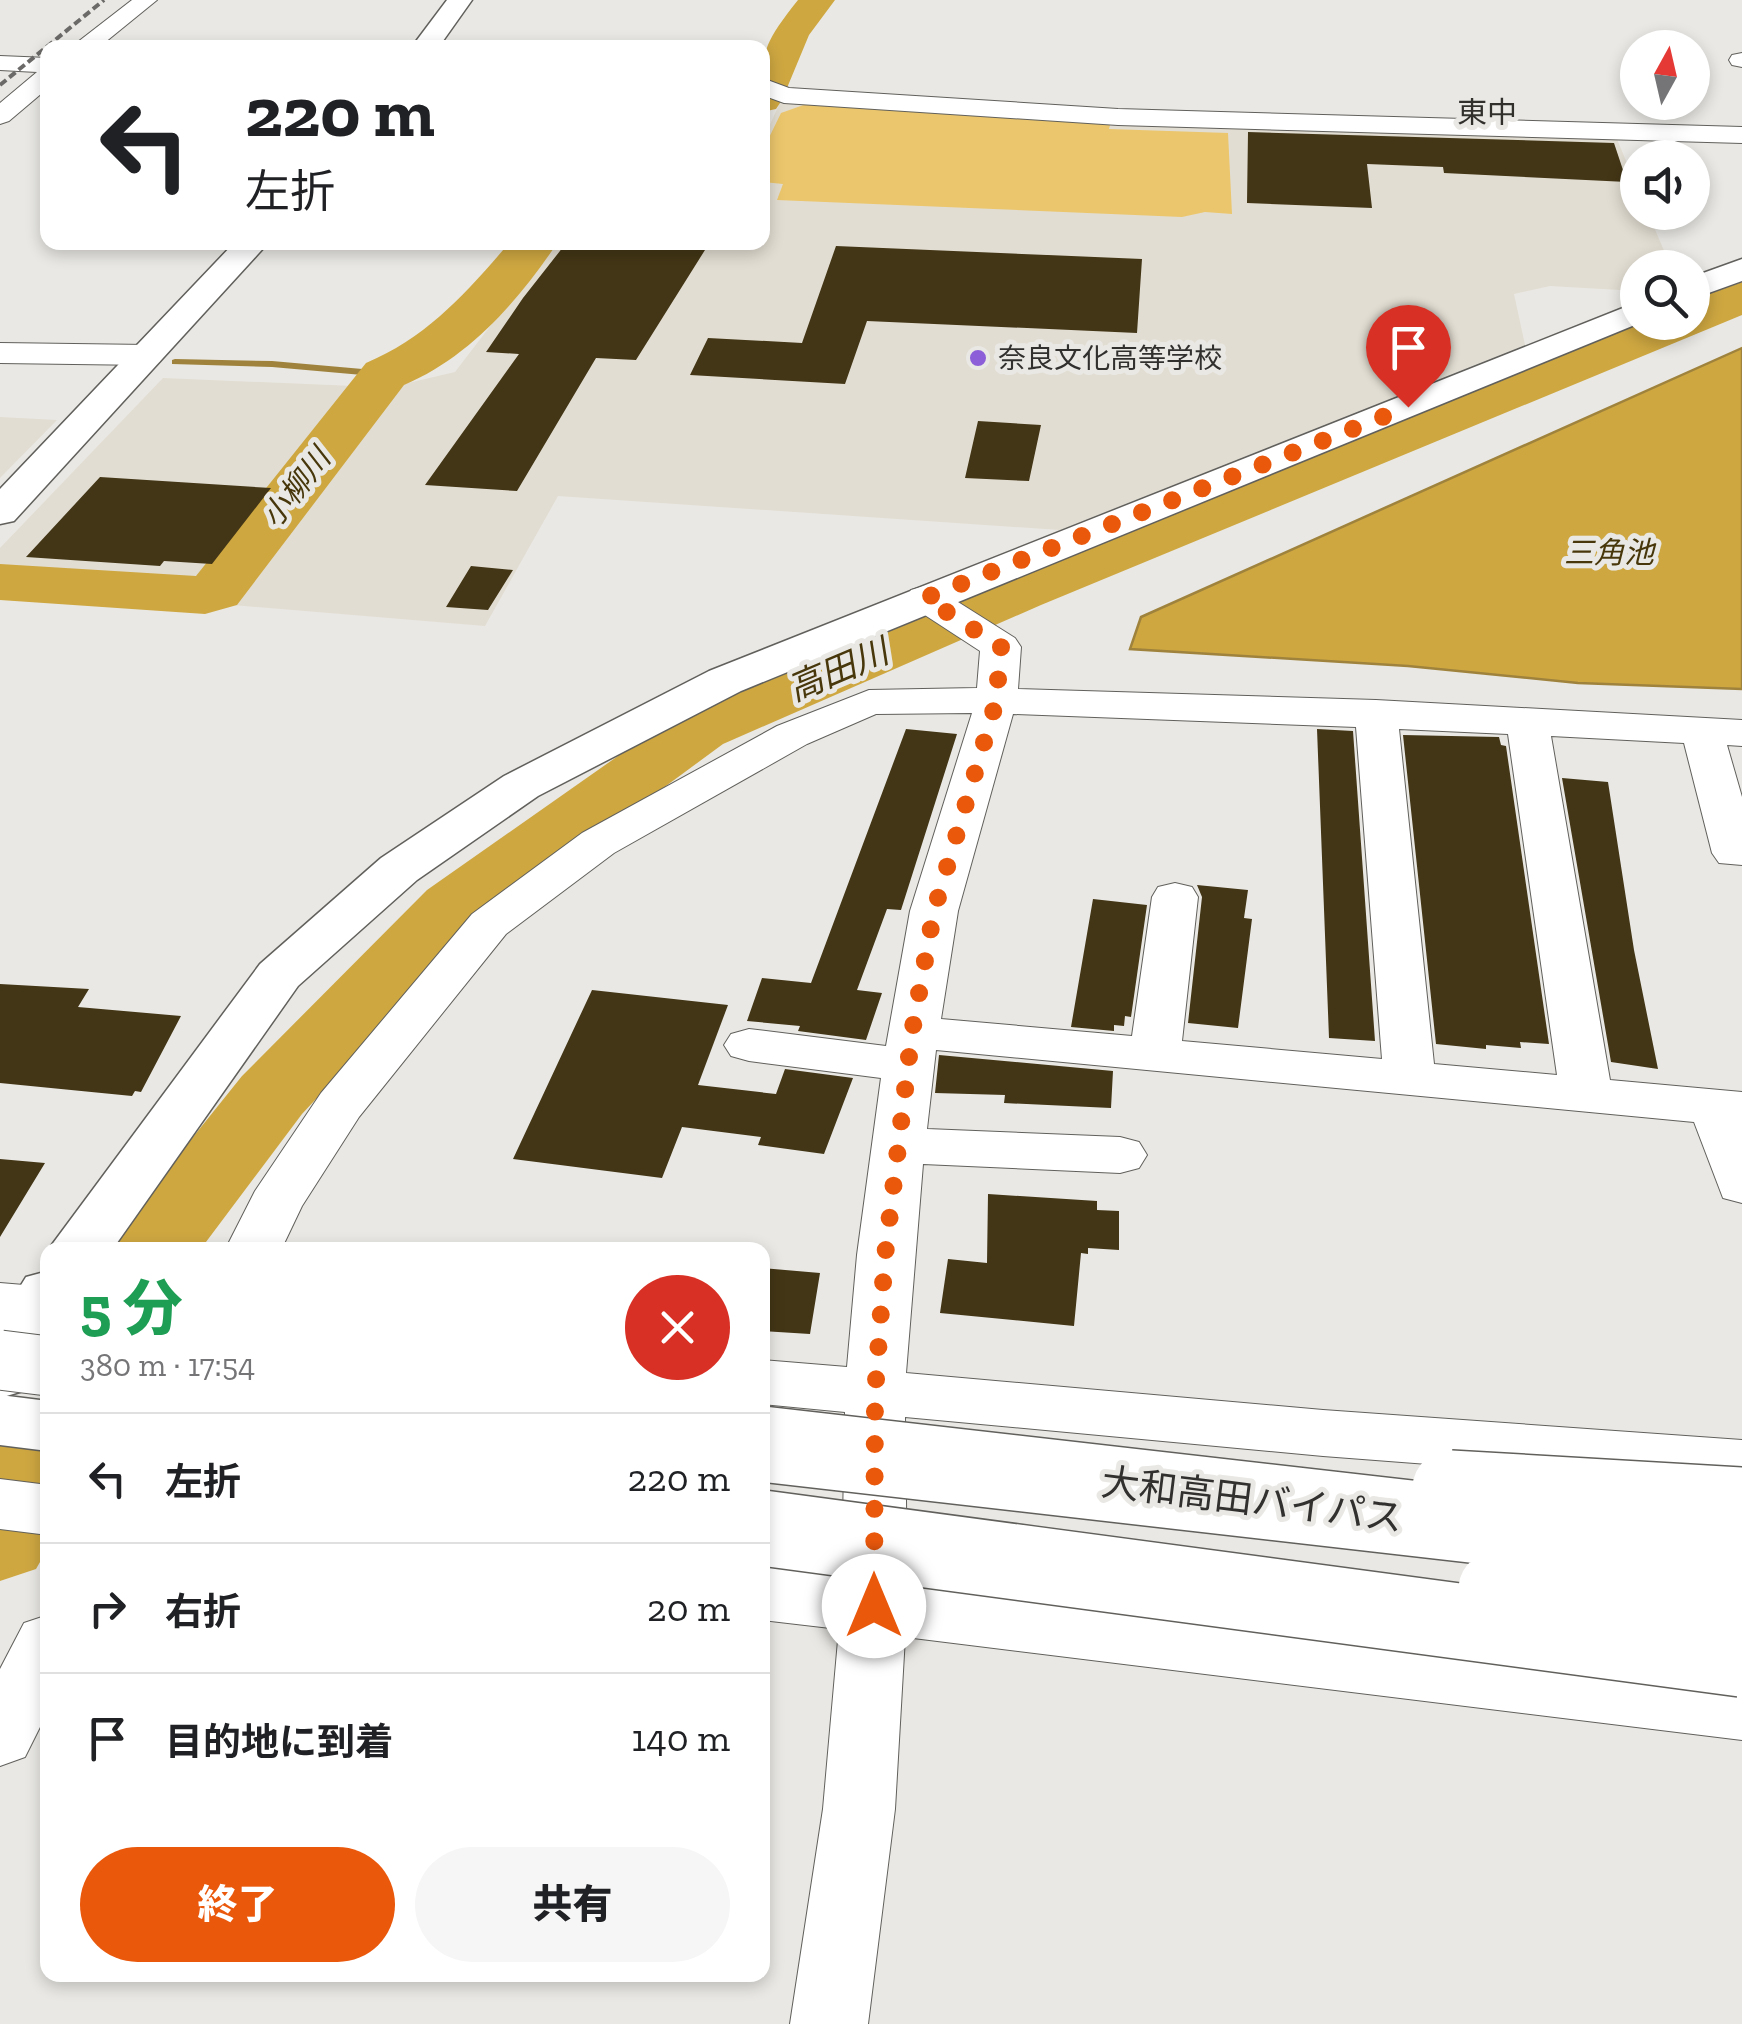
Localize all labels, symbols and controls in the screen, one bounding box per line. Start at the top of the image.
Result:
north arrow [1620,30,1710,120]
map controls [1620,30,1710,340]
text: 220 m [245,70,435,154]
icon: left [80,80,210,210]
district label: 東中 [1457,95,1517,131]
button: sound [1620,140,1710,230]
text: 左折 [245,165,335,219]
button: search [1620,250,1710,340]
pin [1366,305,1451,408]
icon: arrive [1381,320,1436,375]
place label: 奈良文化高等学校 [998,342,1222,375]
marker: 奈良文化高等学校 [967,347,989,369]
water label: 小柳川 [254,439,340,535]
water label: 三角池 [1564,535,1657,571]
water label: 高田川 [781,629,898,710]
text: 5 分 [80,1272,183,1344]
button: close [625,1275,730,1380]
text: 380 m · 17:54 [80,1346,255,1384]
icon: left [80,1451,135,1506]
text: 220 m [628,1455,730,1501]
text: 左折 [165,1459,241,1505]
street label: 大和高田バイパス [1099,1459,1405,1541]
position arrow [822,1554,926,1658]
icon: right [80,1581,135,1636]
text: 20 m [647,1585,730,1631]
text: 右折 [165,1589,241,1635]
icon: arrive [80,1711,135,1766]
text: 140 m [632,1715,730,1761]
text: 目的地に到着 [165,1719,393,1765]
button: 終了 [80,1847,395,1962]
button: 共有 [415,1847,730,1962]

